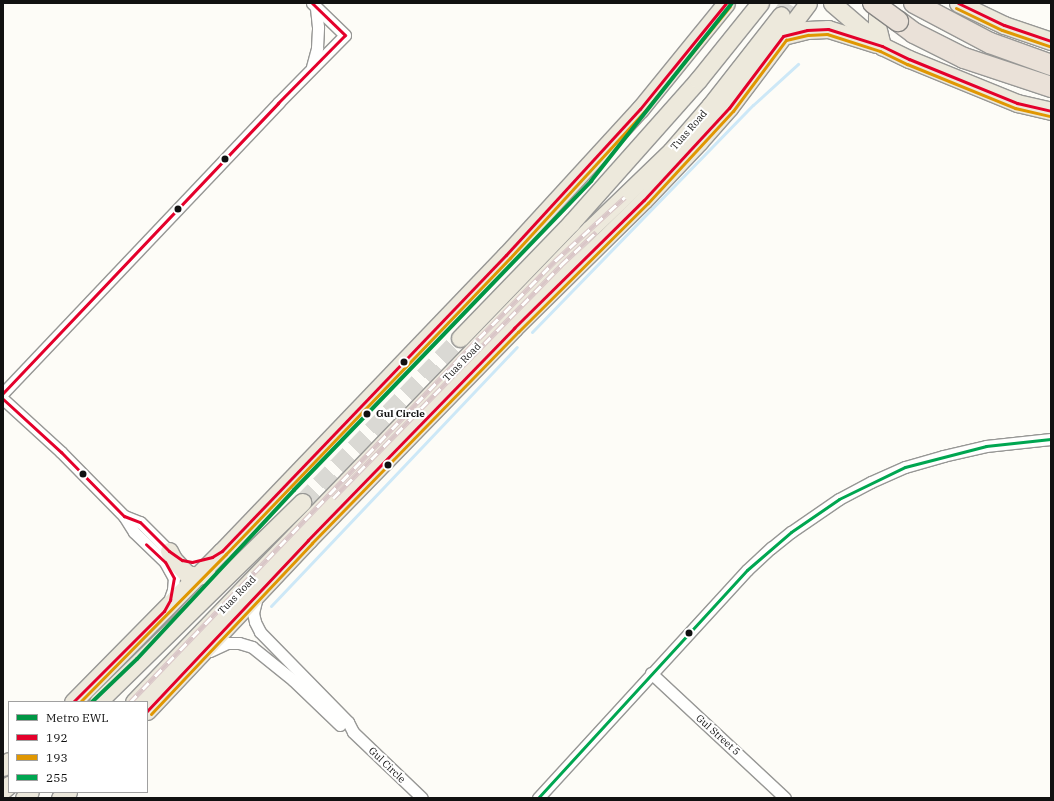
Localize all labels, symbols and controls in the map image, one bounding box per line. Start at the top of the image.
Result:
street label: Tuas Road [668,108,710,152]
unlabelled marker [220,154,230,164]
unlabelled marker [173,204,183,214]
street label: Tuas Road [441,340,483,384]
unlabelled marker [399,357,409,367]
marker: Gul Circle [361,408,373,420]
place label: Gul Circle [376,408,425,420]
unlabelled marker [383,460,393,470]
unlabelled marker [78,469,88,479]
street label: Tuas Road [216,573,258,617]
unlabelled marker [684,628,694,638]
legend [8,701,148,793]
text: Metro EWL [46,710,108,725]
street label: Gul Street 5 [694,712,742,758]
text: 192 [46,730,68,745]
street label: Gul Circle [366,745,408,785]
text: 193 [46,750,68,765]
text: 255 [46,770,68,785]

